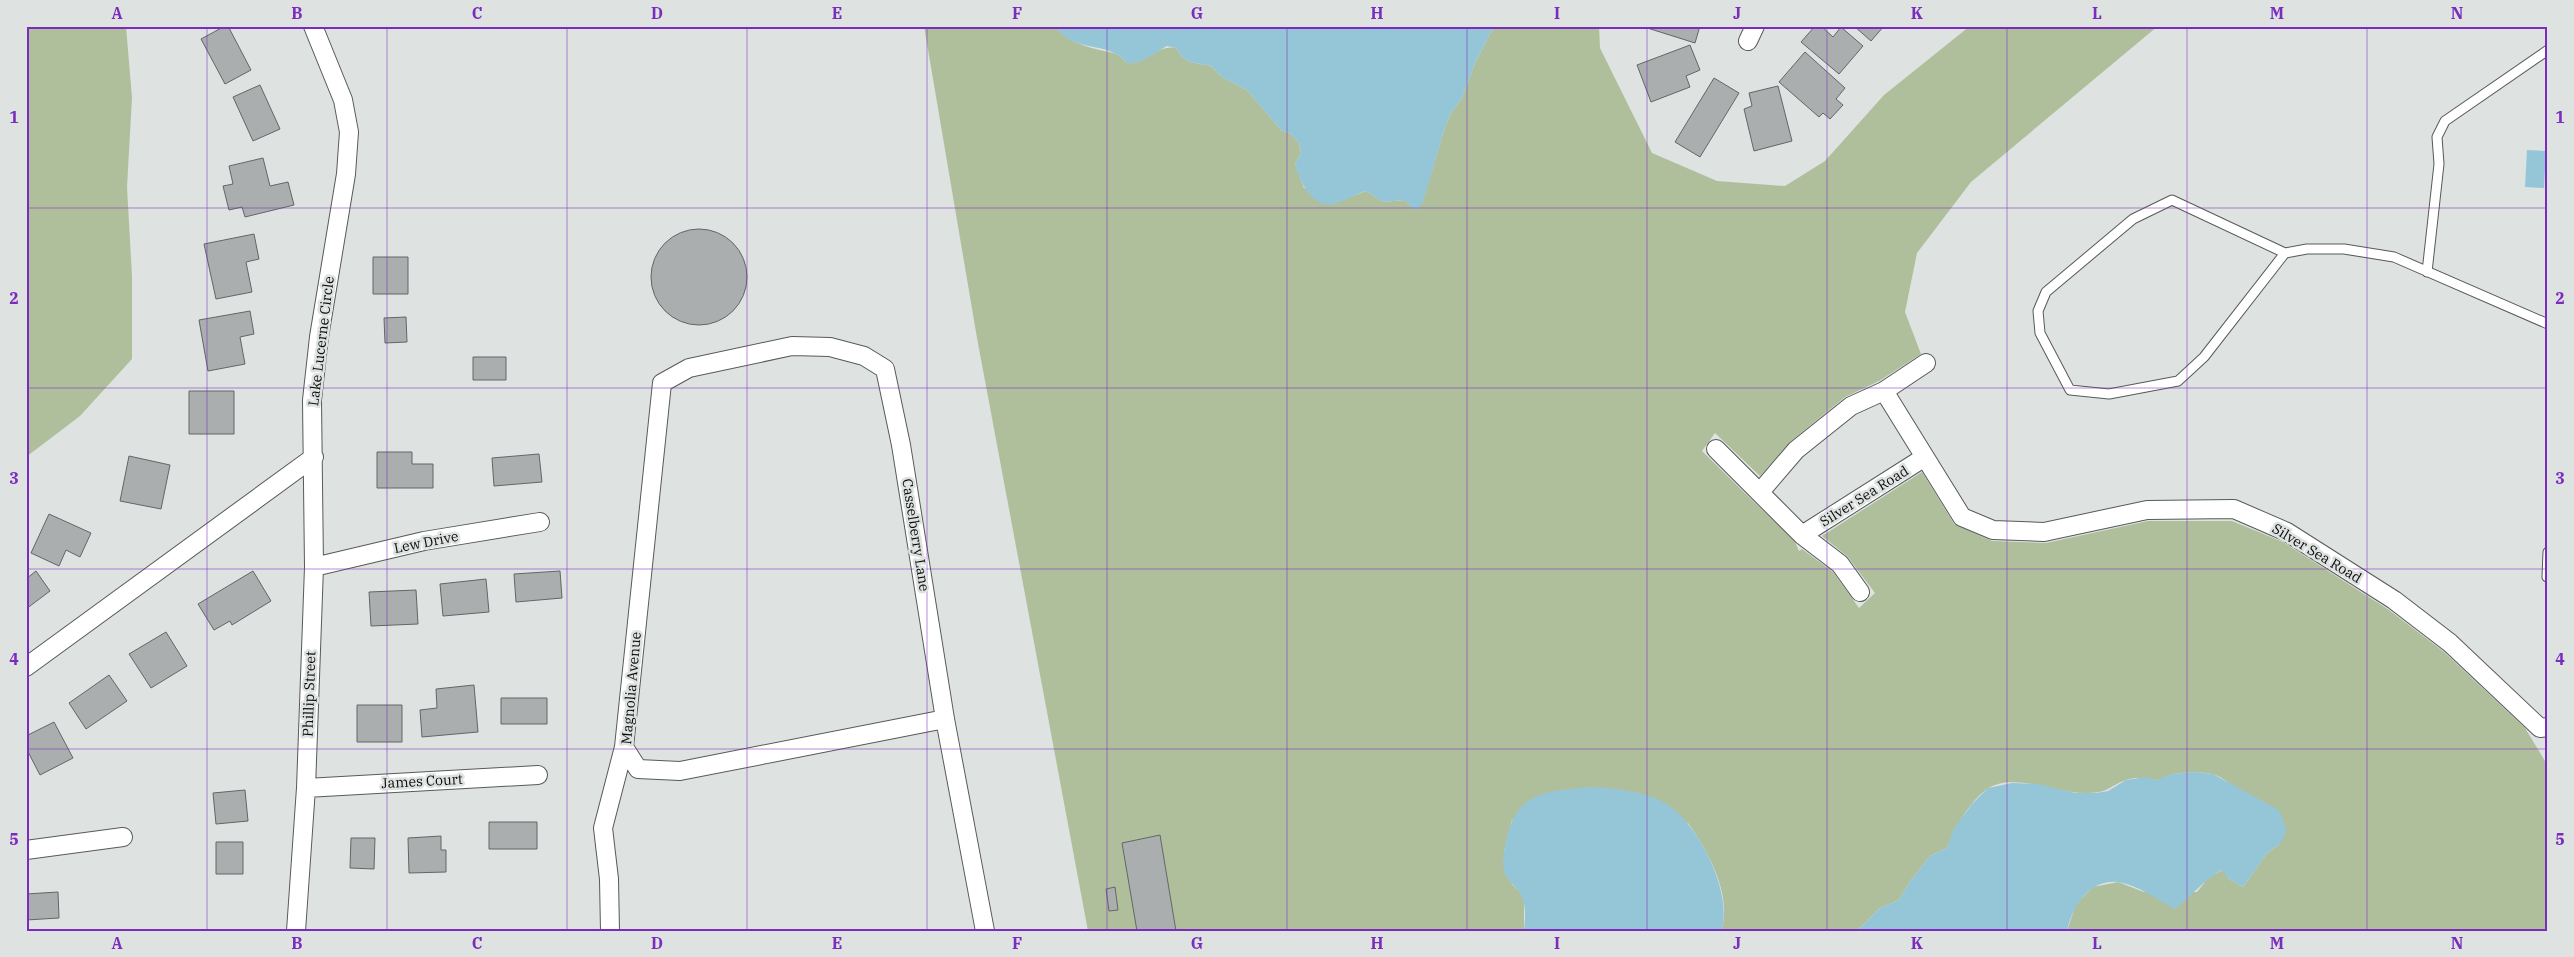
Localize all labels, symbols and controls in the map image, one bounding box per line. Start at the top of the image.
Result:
text: A [111,3,123,23]
text: B [291,3,303,23]
text: C [472,3,482,23]
text: D [651,3,663,23]
text: E [832,3,842,23]
text: F [1012,3,1022,23]
text: G [1191,3,1203,23]
text: H [1371,3,1384,23]
text: I [1554,3,1560,23]
text: J [1733,3,1741,23]
text: K [1911,3,1924,23]
text: L [2092,3,2102,23]
text: M [2270,3,2284,23]
text: N [2451,3,2463,23]
text: 1 [9,107,19,127]
text: 1 [2555,107,2565,127]
street label: Lake Lucerne Circle [304,275,338,407]
text: 2 [9,288,19,308]
text: 2 [2555,288,2565,308]
street label: Silver Sea Road [1816,461,1912,530]
text: 3 [9,468,19,488]
text: 3 [2555,468,2565,488]
street label: Casselberry Lane [898,477,934,593]
street label: Silver Sea Road [2269,519,2365,587]
street label: Lew Drive [392,527,460,557]
street label: Magnolia Avenue [617,631,645,745]
text: 4 [9,649,19,669]
text: 4 [2555,649,2565,669]
street label: Phillip Street [299,651,319,737]
street label: James Court [381,770,463,792]
text: 5 [9,829,19,849]
text: 5 [2555,829,2565,849]
text: A [111,933,123,953]
text: B [291,933,303,953]
text: C [472,933,482,953]
text: D [651,933,663,953]
text: E [832,933,842,953]
text: F [1012,933,1022,953]
text: G [1191,933,1203,953]
text: H [1371,933,1384,953]
text: I [1554,933,1560,953]
text: J [1733,933,1741,953]
text: K [1911,933,1924,953]
text: L [2092,933,2102,953]
text: M [2270,933,2284,953]
text: N [2451,933,2463,953]

